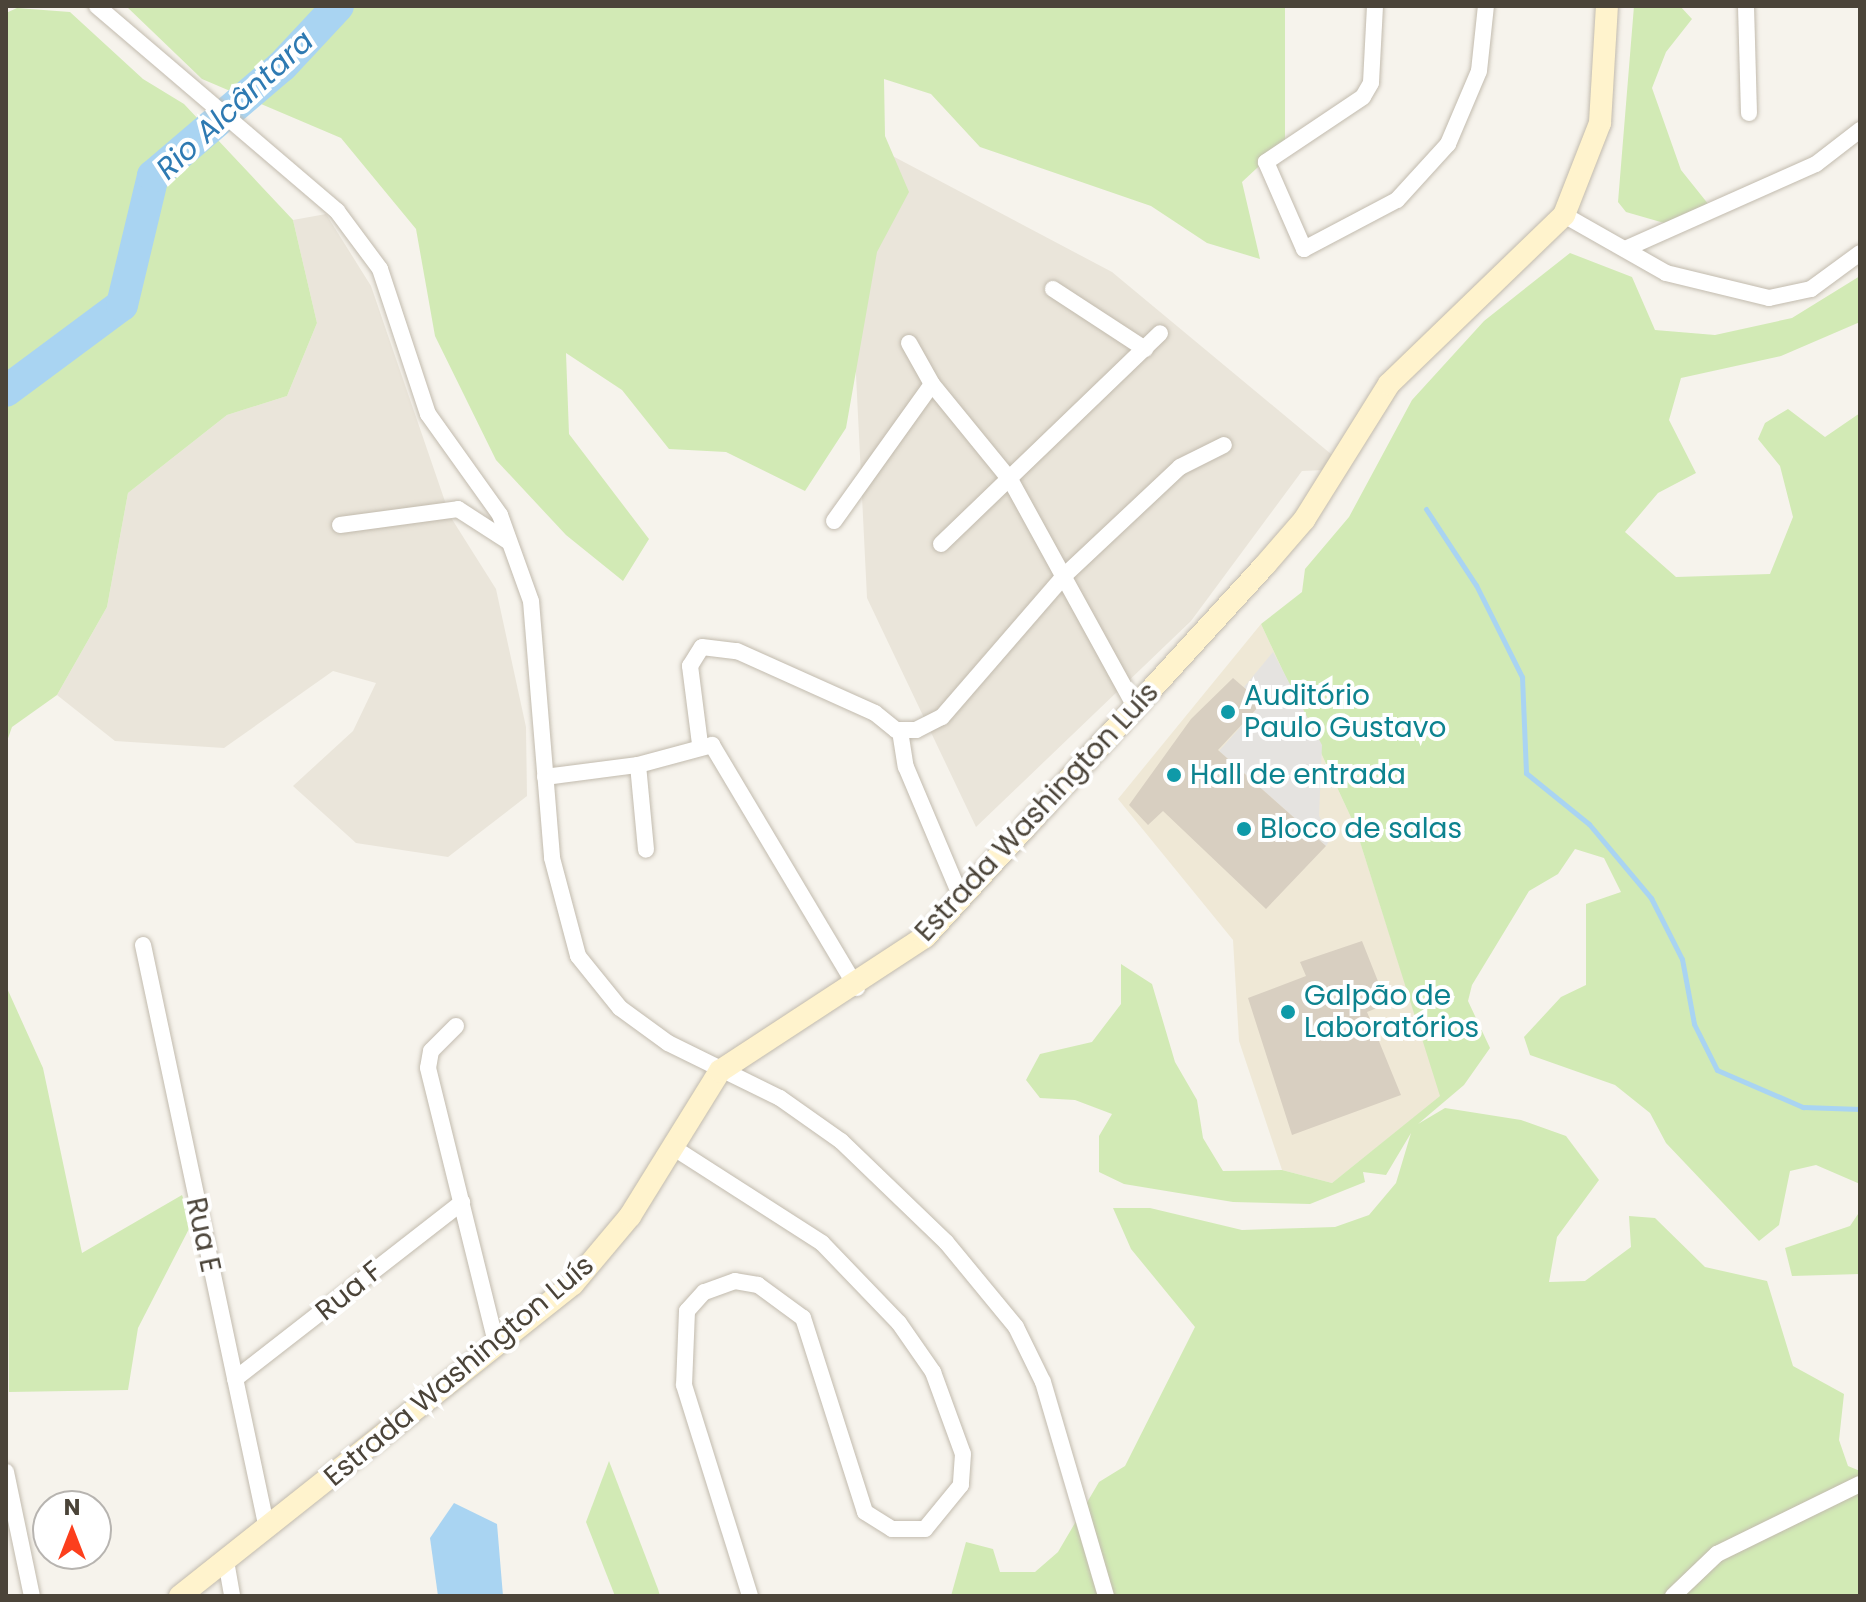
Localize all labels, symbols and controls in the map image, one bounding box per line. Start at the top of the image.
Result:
water label: Rio Alcântara [149,23,321,187]
street label: Estrada Washington Luís [908,676,1166,948]
place label: Auditório Paulo Gustavo [1244,679,1446,745]
marker: Auditório Paulo Gustavo [1219,703,1237,721]
place label: Hall de entrada [1190,758,1406,792]
marker: Hall de entrada [1165,766,1183,784]
place label: Bloco de salas [1260,812,1462,846]
marker: Bloco de salas [1235,820,1253,838]
place label: Galpão de Laboratórios [1304,979,1479,1045]
marker: Galpão de Laboratórios [1279,1003,1297,1021]
street label: Rua E [179,1194,227,1276]
street label: Estrada Washington Luís [317,1248,601,1494]
street label: Rua F [309,1254,389,1328]
north arrow [32,1490,112,1570]
text: N [64,1492,80,1523]

